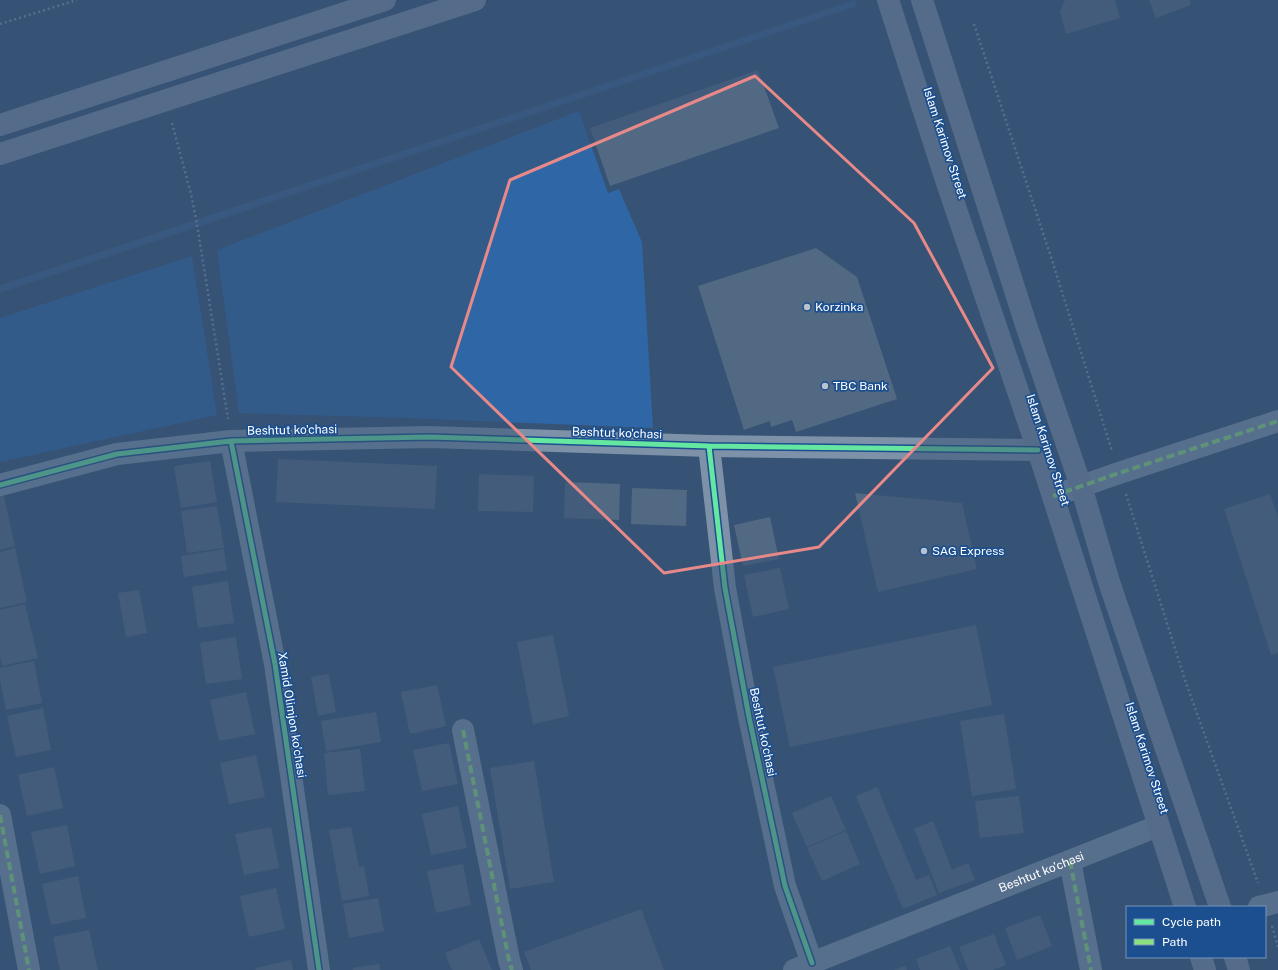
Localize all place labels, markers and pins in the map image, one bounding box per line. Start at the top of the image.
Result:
place label: Korzinka [815,300,863,314]
marker: Korzinka [802,302,812,312]
place label: TBC Bank [833,379,888,393]
marker: TBC Bank [820,381,830,391]
place label: SAG Express [932,544,1004,558]
marker: SAG Express [919,546,929,556]

